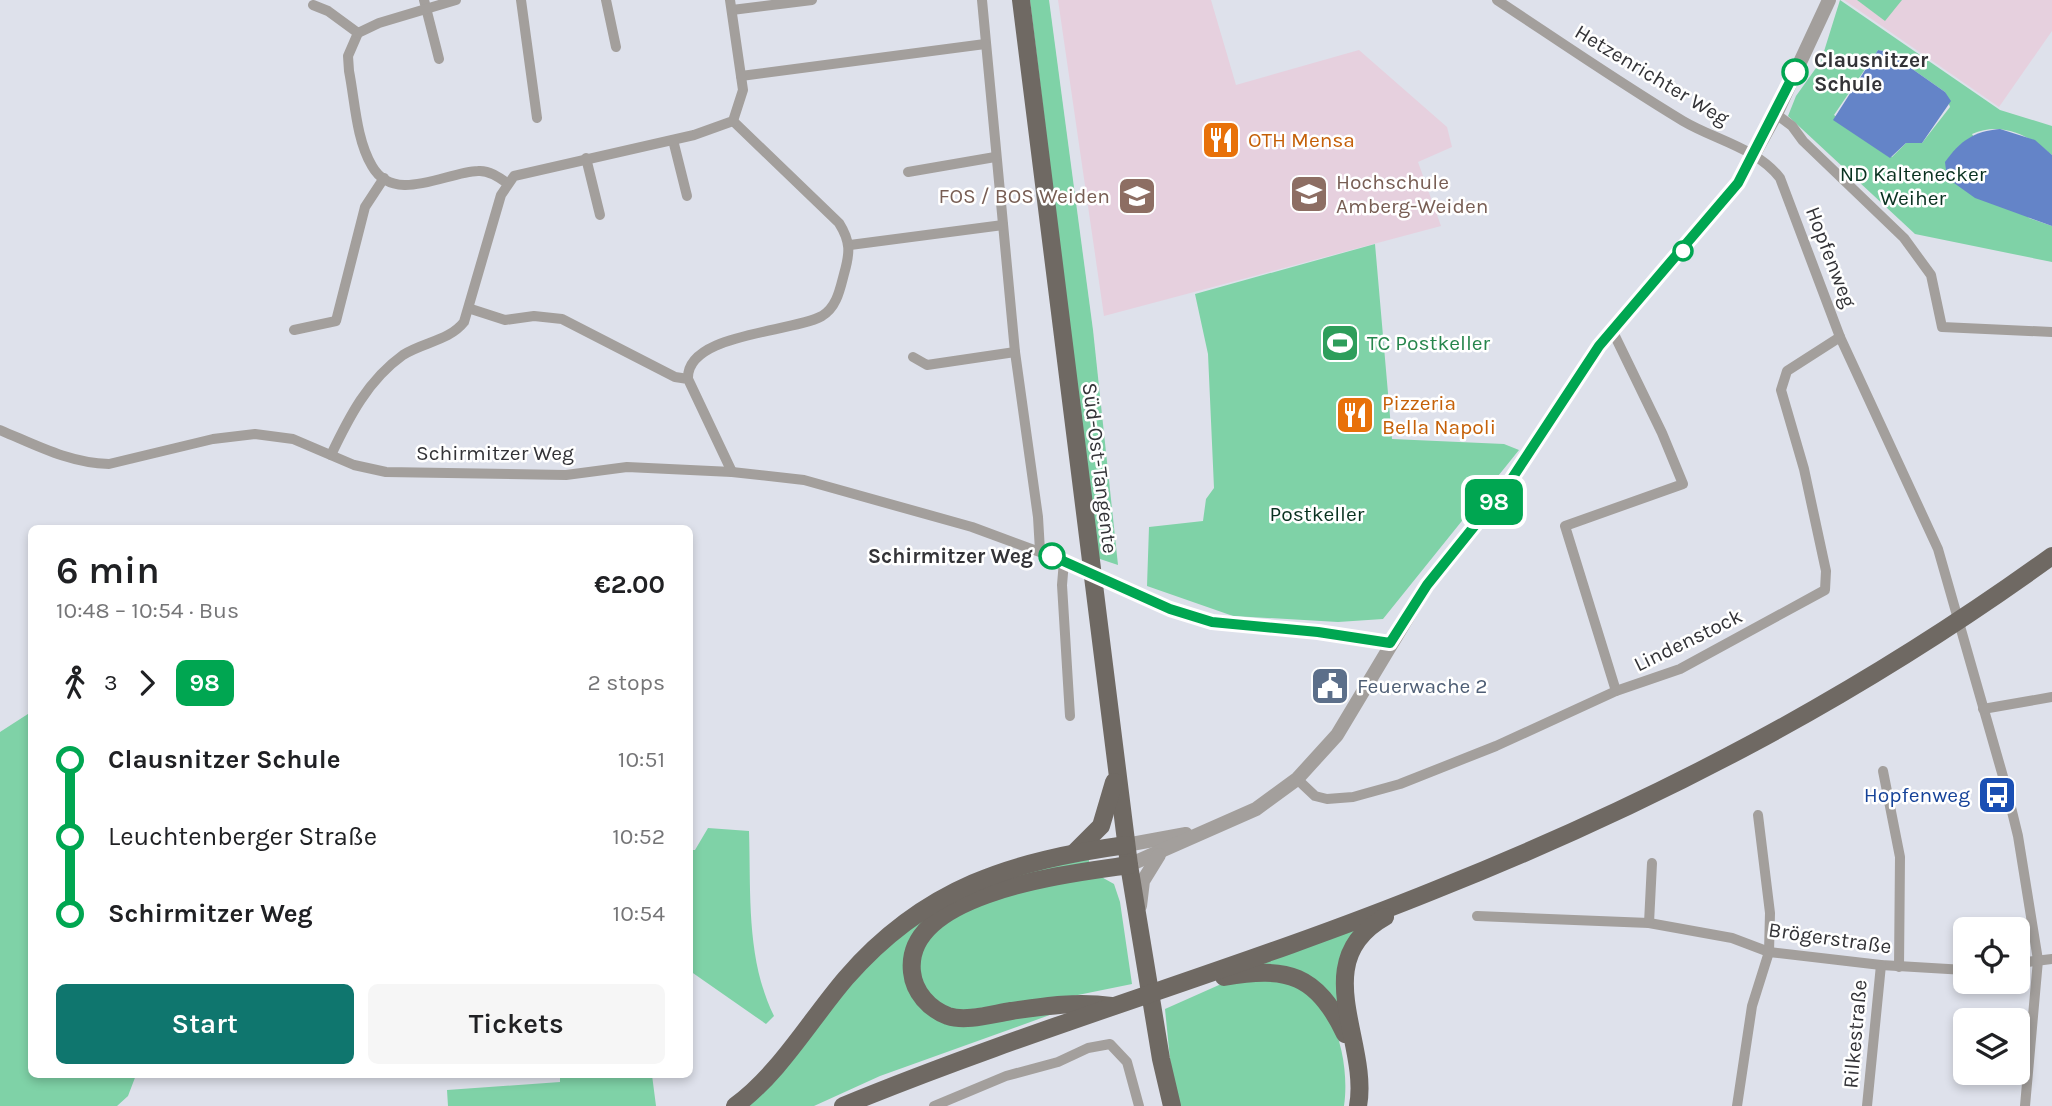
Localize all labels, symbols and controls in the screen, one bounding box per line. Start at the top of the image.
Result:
street label: Hetzenrichter Weg [1571,20,1734,131]
place label: Clausnitzer Schule [1814,48,1929,96]
marker: Clausnitzer Schule [1782,59,1808,85]
restaurant icon: OTH Mensa [1200,119,1242,161]
place label: OTH Mensa [1248,128,1355,152]
park label: ND Kaltenecker Weiher [1840,162,1987,210]
place label: Hochschule Amberg-Weiden [1336,170,1488,218]
school or university icon: Hochschule Amberg-Weiden [1288,173,1330,215]
school or university icon: FOS / BOS Weiden [1116,175,1158,217]
place label: FOS / BOS Weiden [938,184,1110,208]
street label: Hopfenweg [1801,203,1861,311]
unlabelled marker [1673,241,1693,261]
sports icon: TC Postkeller [1319,322,1361,364]
place label: TC Postkeller [1367,331,1491,355]
street label: Süd-Ost-Tangente [1078,381,1122,555]
place label: Pizzeria Bella Napoli [1382,391,1496,439]
restaurant icon: Pizzeria Bella Napoli [1334,394,1376,436]
street label: Schirmitzer Weg [416,441,574,465]
line badge: 98 [1462,479,1526,525]
text: 98 [1479,488,1509,516]
park label: Postkeller [1270,502,1365,526]
marker: Schirmitzer Weg [1039,543,1065,569]
place label: Schirmitzer Weg [868,544,1033,568]
text: 6 min [56,548,160,593]
text: €2.00 [594,569,665,600]
text: 10:48 – 10:54 · Bus [56,597,239,624]
street label: Lindenstock [1630,603,1746,677]
icon: walk [56,664,94,702]
icon: forward [128,664,166,702]
public building icon: Feuerwache 2 [1309,665,1351,707]
text: 3 [104,669,118,696]
text: 98 [190,669,220,697]
text: 2 stops [587,669,665,696]
place label: Feuerwache 2 [1357,674,1488,698]
text: Clausnitzer Schule [108,744,341,775]
text: 10:51 [618,746,665,773]
bus stop icon: Hopfenweg [1976,774,2018,816]
place label: Hopfenweg [1864,783,1970,807]
text: Leuchtenberger Straße [108,821,377,852]
text: 10:52 [612,823,665,850]
text: Schirmitzer Weg [108,898,313,929]
text: 10:54 [613,900,665,927]
street label: Brögerstraße [1767,917,1893,959]
map controls [1953,917,2030,1085]
button: locate [1953,917,2030,994]
street label: Rilkestraße [1838,978,1872,1090]
button: Start [56,984,354,1064]
button: Tickets [368,984,665,1064]
button: layers [1953,1008,2030,1085]

